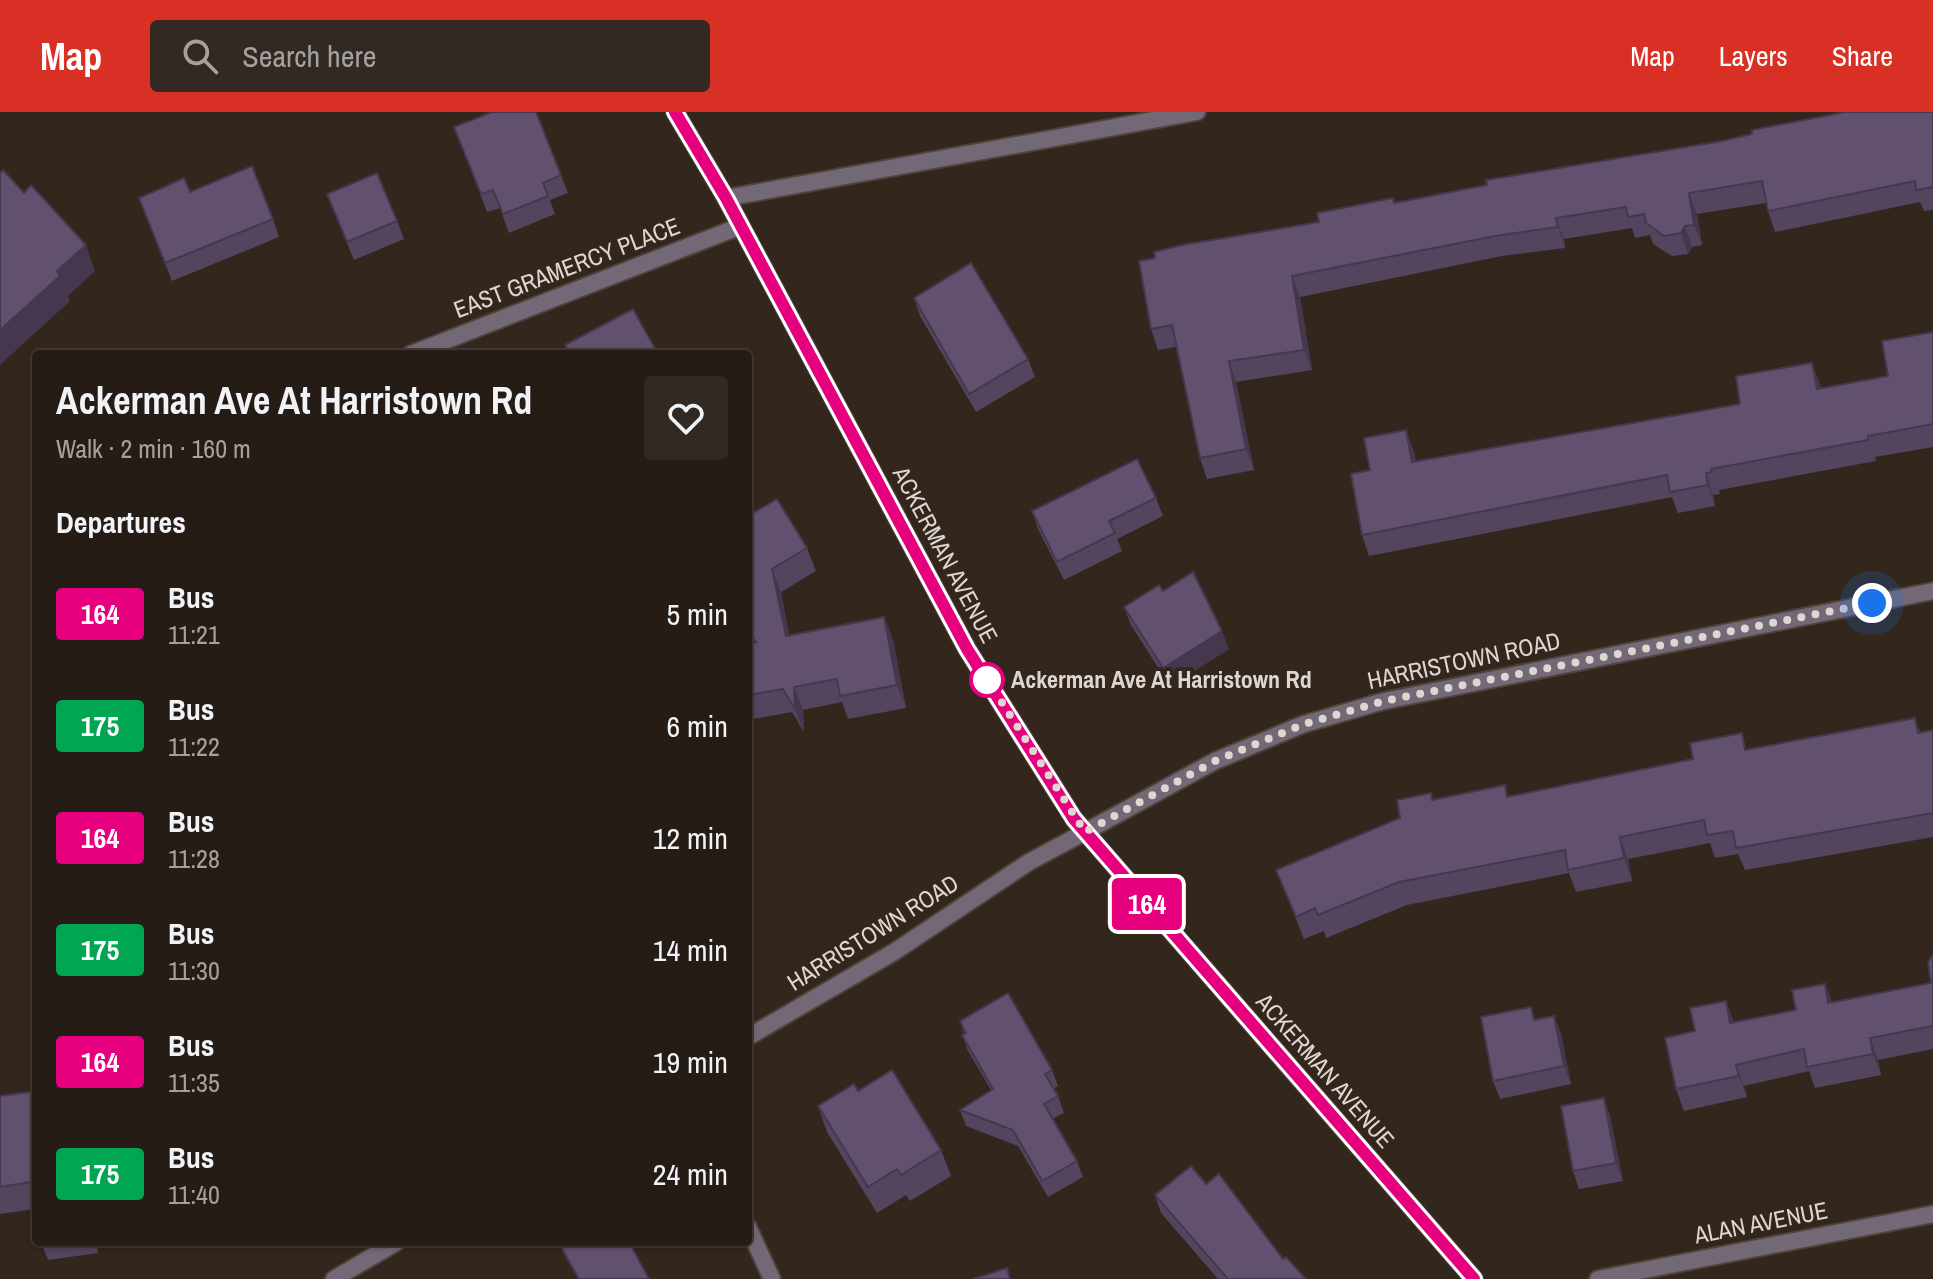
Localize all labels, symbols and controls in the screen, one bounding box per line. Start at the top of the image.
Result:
search box [150,20,710,92]
text: Map [40,31,102,82]
icon: search [178,34,222,78]
text: Search here [242,36,376,76]
text: Map [1630,37,1675,75]
text: Layers [1719,37,1788,75]
text: Share [1832,37,1893,75]
street label: EAST GRAMERCY PLACE [449,209,684,325]
text: Ackerman Ave At Harristown Rd [56,375,532,426]
button: heart [644,376,728,460]
text: Walk · 2 min · 160 m [56,431,251,466]
street label: ACKERMAN AVENUE [885,460,1006,648]
text: Departures [56,502,186,542]
text: Bus [168,577,214,617]
your location [1852,583,1892,623]
text: 5 min [666,594,728,634]
text: 164 [81,595,119,633]
text: 11:21 [168,617,220,652]
street label: HARRISTOWN ROAD [1364,624,1563,696]
marker: Ackerman Ave At Harristown Rd [970,663,1004,697]
place label: Ackerman Ave At Harristown Rd [1011,663,1312,695]
text: Bus [168,689,214,729]
text: 6 min [666,706,728,746]
text: 175 [81,707,119,745]
text: 11:22 [168,729,220,764]
text: Bus [168,801,214,841]
text: 12 min [653,818,728,858]
text: 164 [81,819,119,857]
text: 11:28 [168,841,220,876]
street label: HARRISTOWN ROAD [781,867,964,998]
line badge: 164 [1101,878,1193,930]
text: 164 [1128,885,1166,923]
text: Bus [168,913,214,953]
text: 14 min [653,930,728,970]
text: 175 [81,931,119,969]
text: 11:30 [168,953,220,988]
street label: ACKERMAN AVENUE [1249,985,1402,1155]
text: Bus [168,1025,214,1065]
text: 19 min [653,1042,728,1082]
text: 164 [81,1043,119,1081]
text: 11:35 [168,1065,220,1100]
text: Bus [168,1137,214,1177]
text: 24 min [653,1154,728,1194]
text: 175 [81,1155,119,1193]
text: 11:40 [168,1177,220,1212]
street label: ALAN AVENUE [1690,1193,1830,1251]

